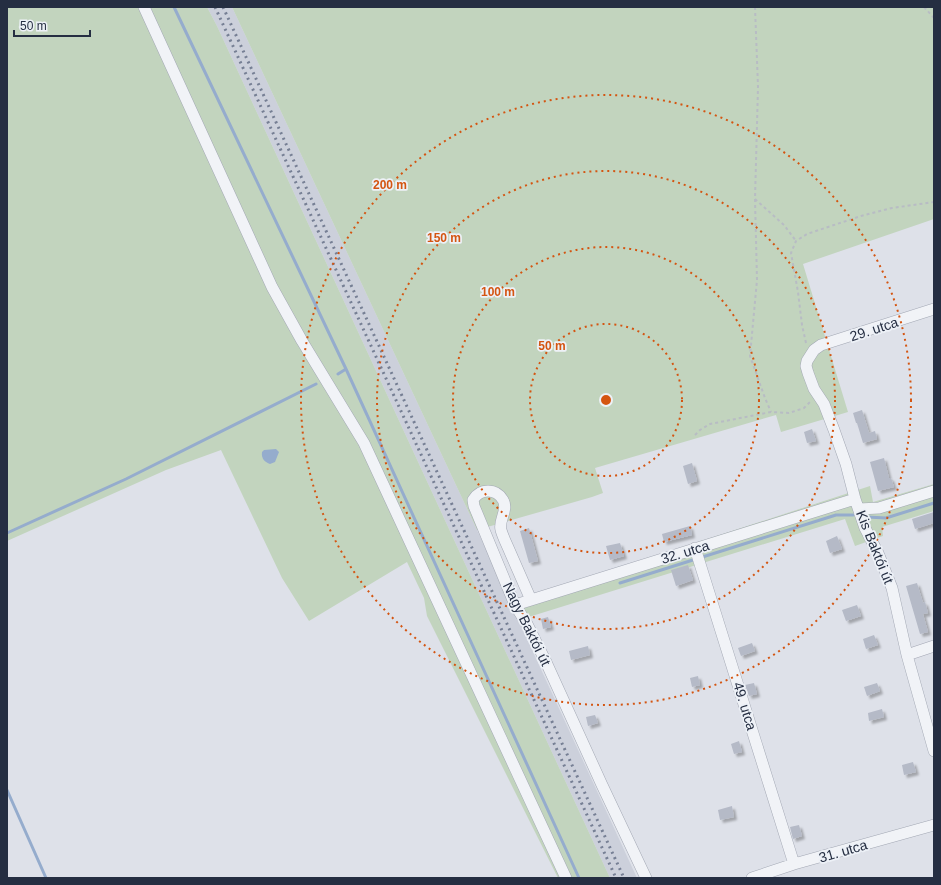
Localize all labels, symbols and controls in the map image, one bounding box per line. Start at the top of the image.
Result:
scale bar [14,12,90,38]
text: 50 m [20,19,47,33]
text: 200 m [373,178,407,192]
text: 150 m [427,231,461,245]
text: 100 m [481,285,515,299]
street label: 29. utca [848,314,900,344]
text: 50 m [538,339,566,353]
centre of rings [599,393,613,407]
street label: Kis Baktói út [853,508,897,586]
street label: 32. utca [659,537,711,567]
street label: Nagy Baktói út [500,580,554,669]
street label: 49. utca [730,680,760,732]
street label: 31. utca [817,836,869,866]

